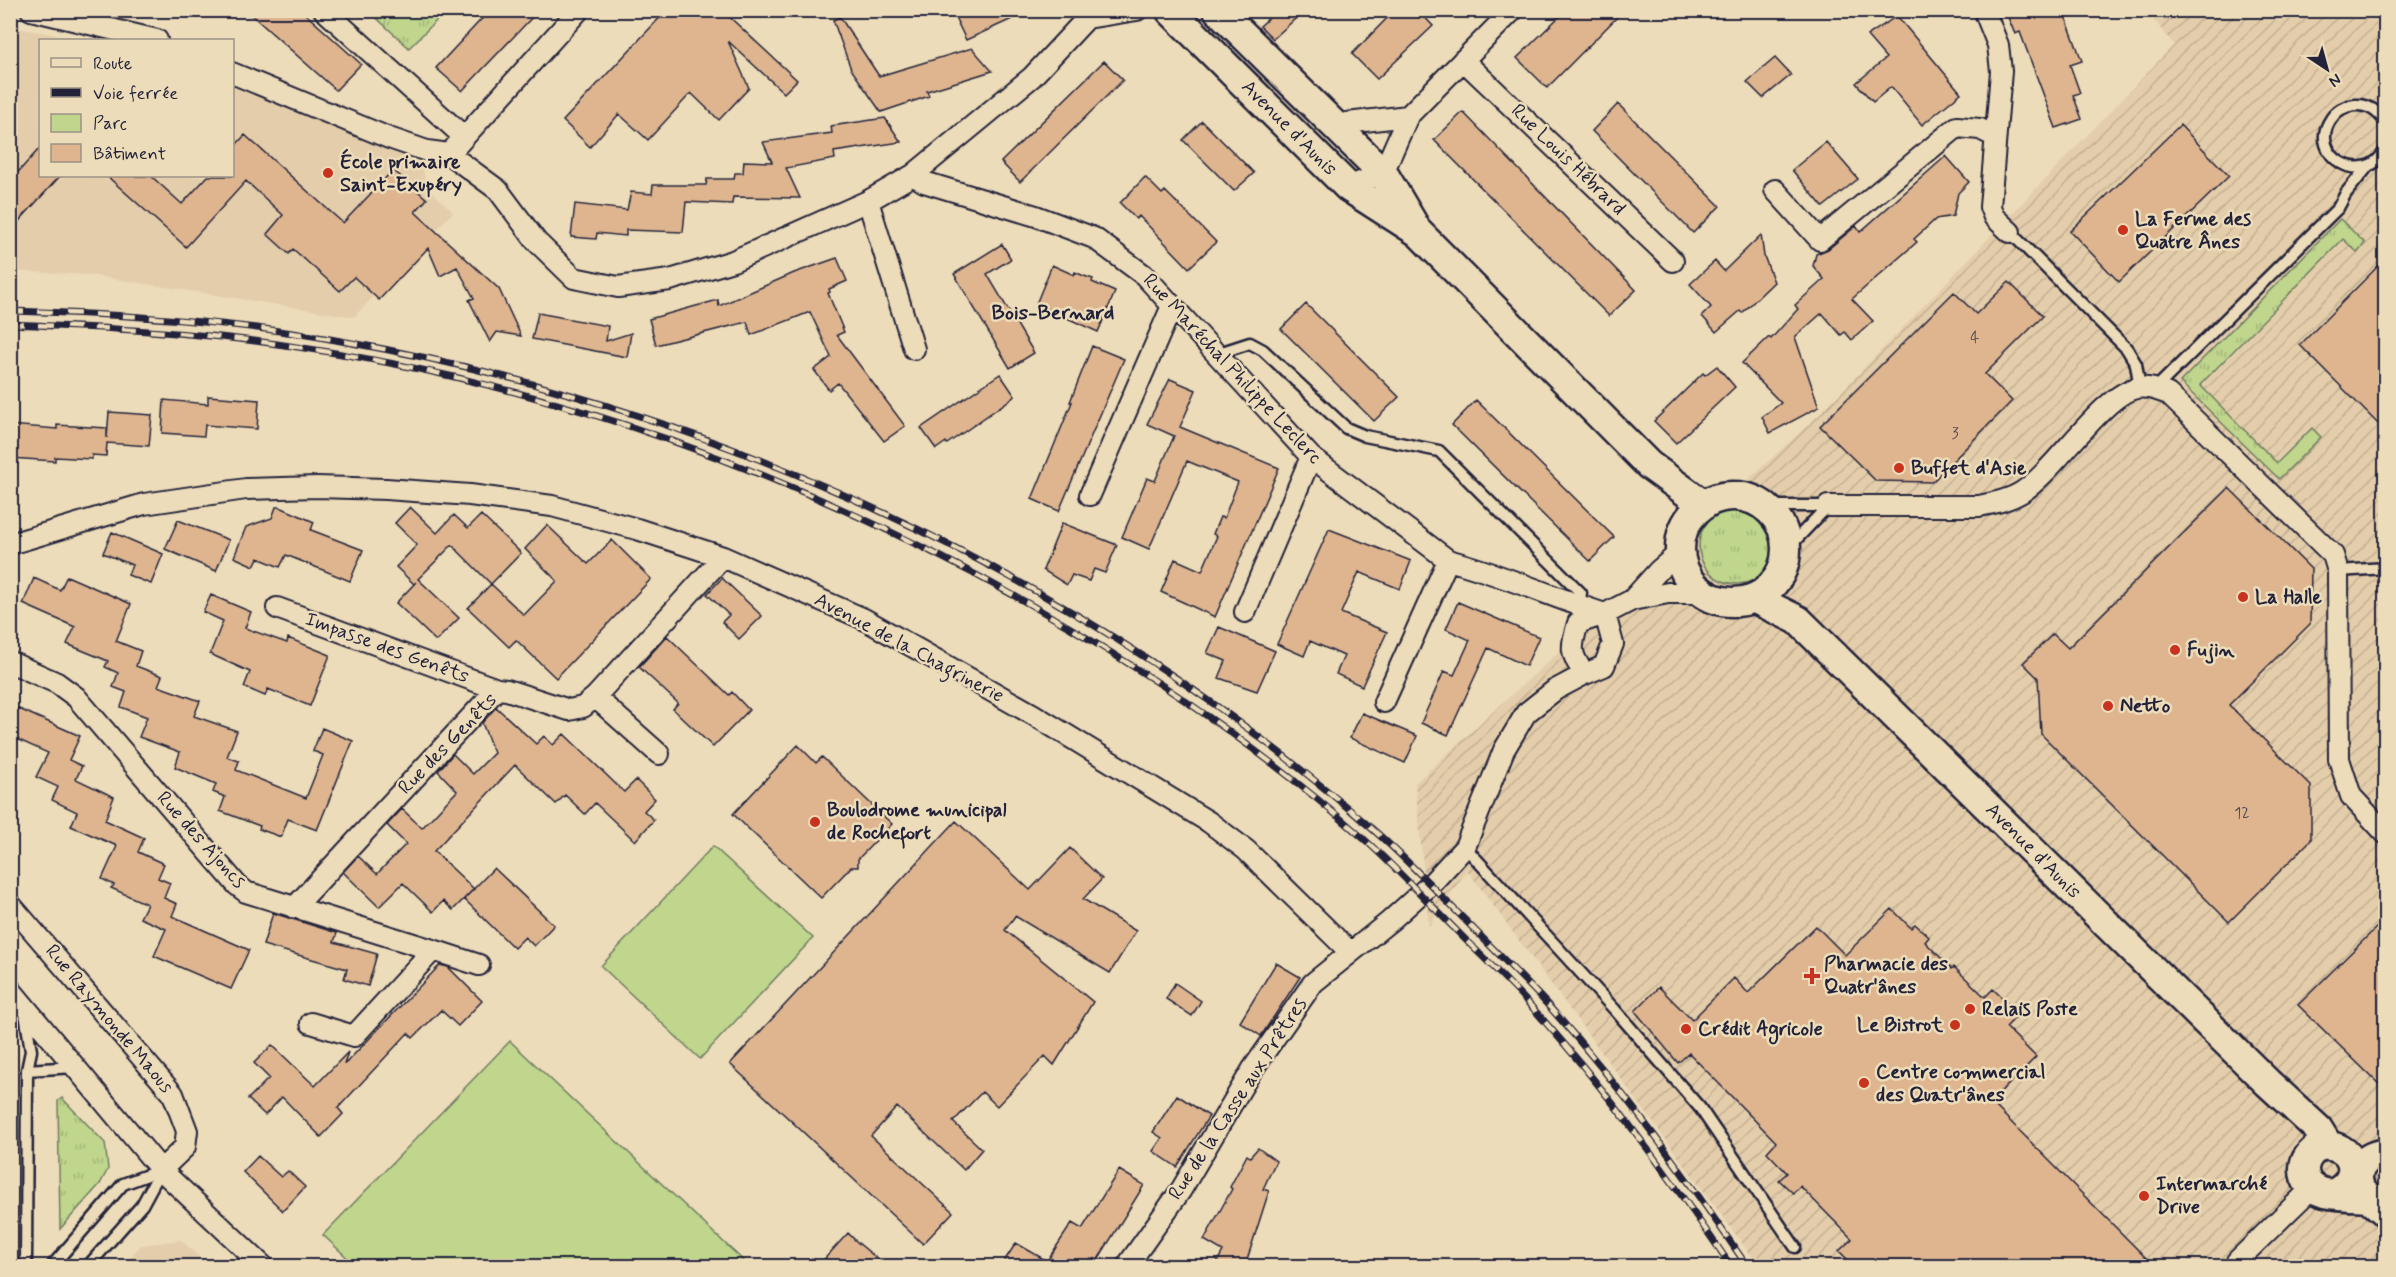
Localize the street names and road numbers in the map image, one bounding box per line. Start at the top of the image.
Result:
street label: Avenue d'Aunis [1235,74,1343,182]
street label: Rue Louis Hébrard [1505,98,1631,222]
street label: Rue Maréchal Philippe Leclerc [1136,268,1328,470]
street label: Avenue de la Chagrinerie [809,587,1009,711]
street label: Impasse des Genêts [301,606,473,690]
street label: Rue des Genêts [392,687,504,801]
street label: Rue des Ajoncs [150,786,252,894]
street label: Avenue d'Aunis [1979,797,2087,905]
street label: Rue Raymonde Maous [39,939,179,1099]
street label: Rue de la Casse aux Prêtres [1162,992,1314,1205]

